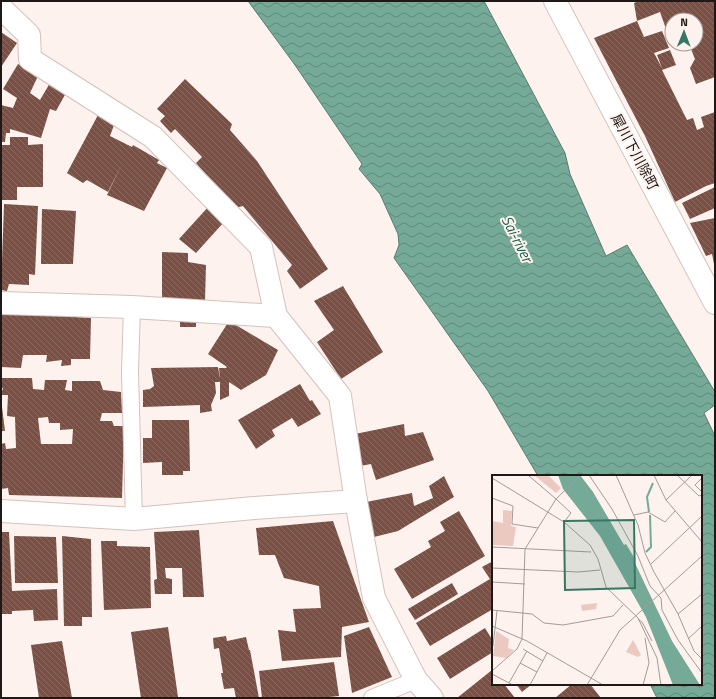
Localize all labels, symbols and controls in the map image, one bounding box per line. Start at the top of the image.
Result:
north arrow [664,12,704,52]
text: N [680,14,688,30]
street label: 犀川下川除町 [606,110,664,194]
water label: Sai-river [496,212,540,268]
inset map [492,475,702,685]

